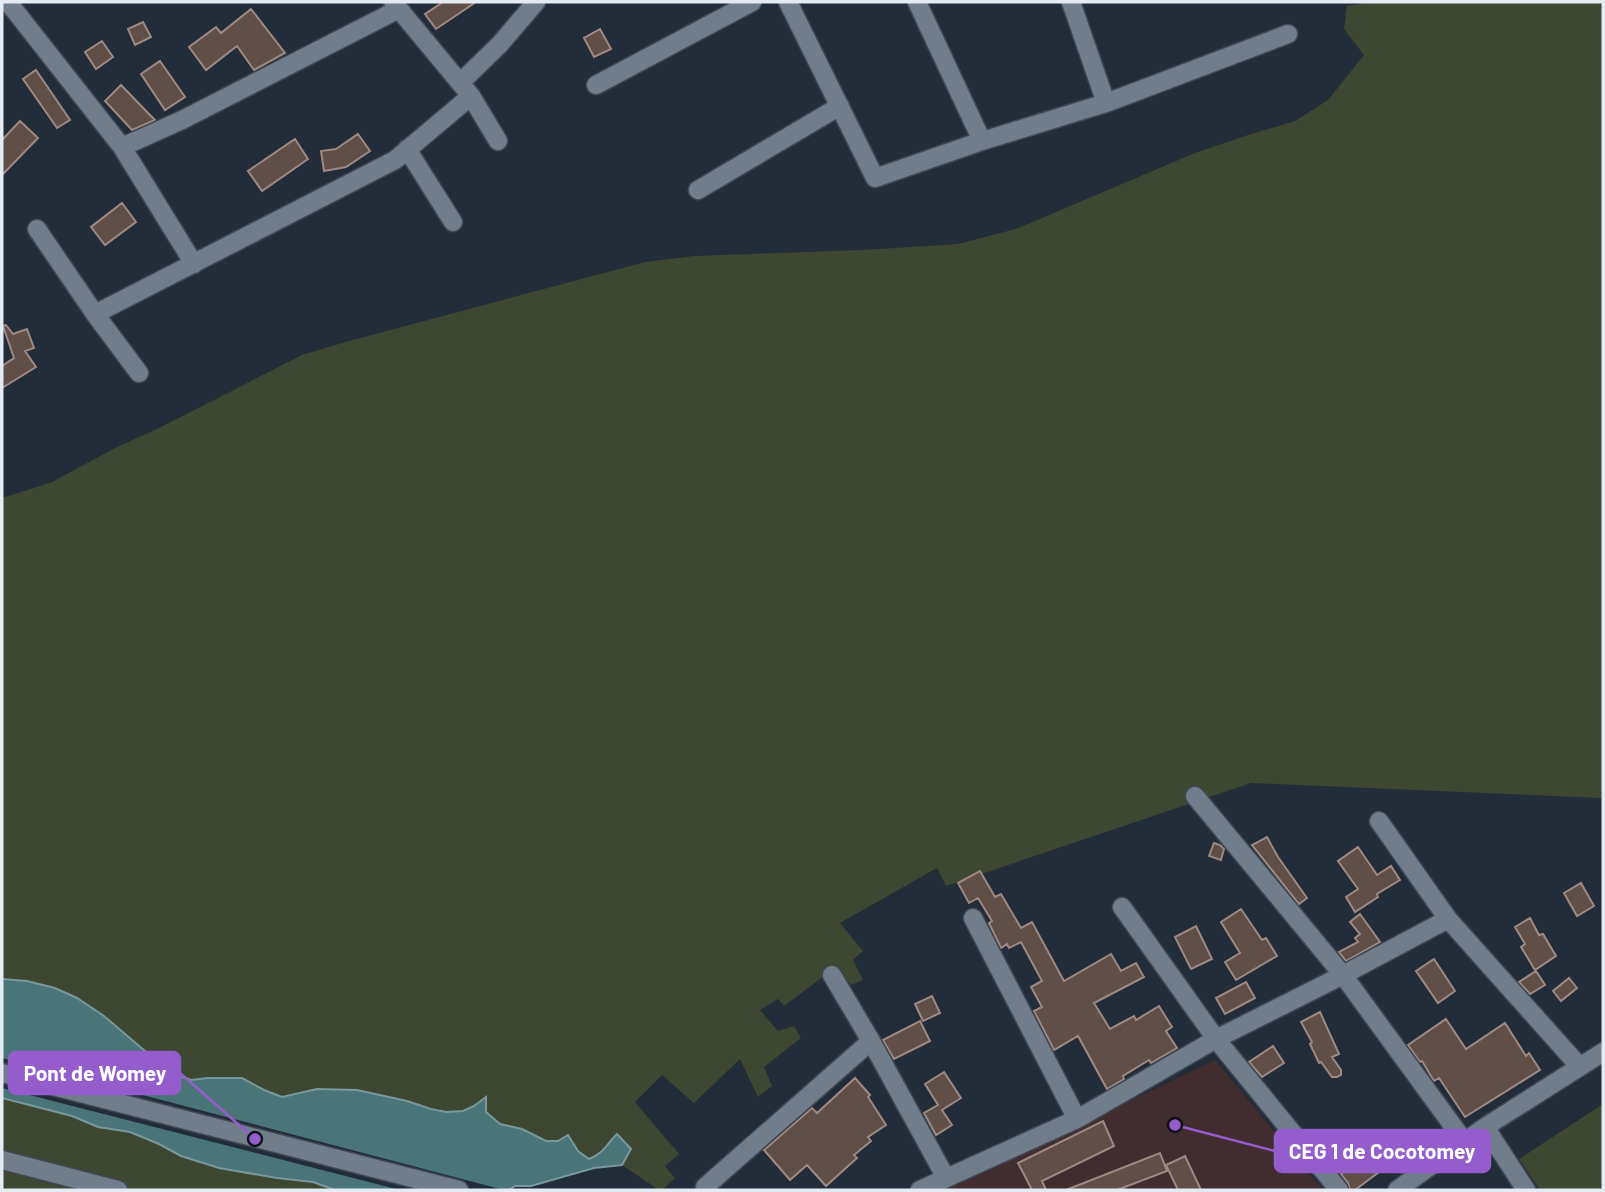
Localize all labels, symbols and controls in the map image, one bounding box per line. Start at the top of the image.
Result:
callout: Pont de Womey [9,1052,180,1094]
text: Pont de Womey [24,1060,167,1085]
callout: CEG 1 de Cocotomey [1275,1130,1490,1172]
text: CEG 1 de Cocotomey [1289,1138,1476,1163]

